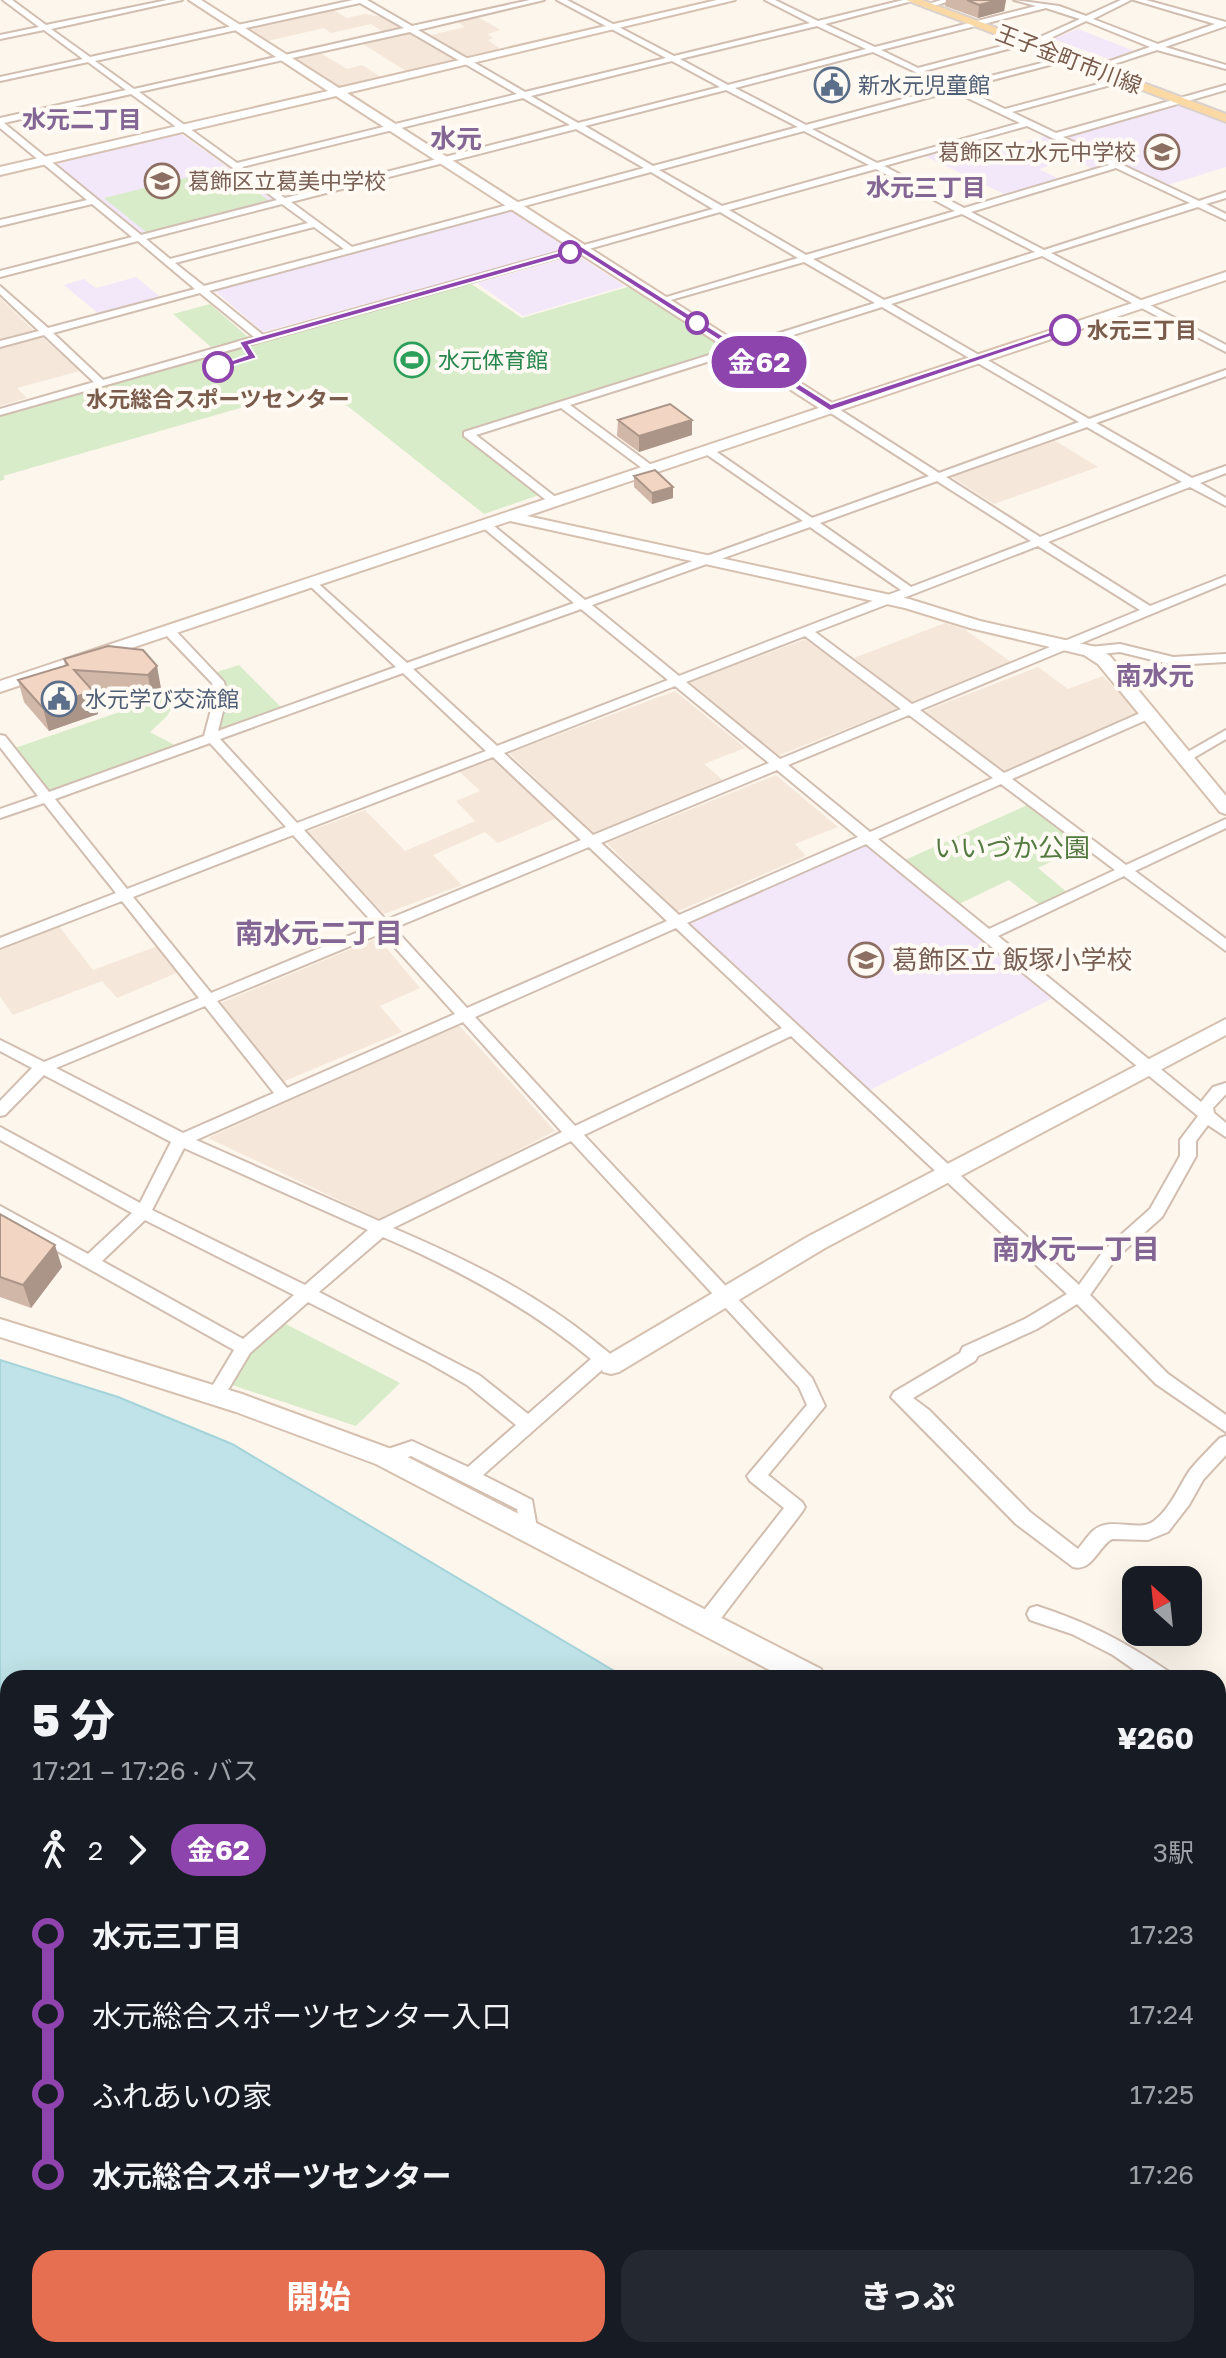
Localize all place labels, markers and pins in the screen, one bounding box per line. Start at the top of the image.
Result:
public building icon: 新水元児童館 [813,66,851,104]
place label: 新水元児童館 [858,71,990,98]
school or university icon: 葛飾区立水元中学校 [1143,133,1181,171]
place label: 葛飾区立水元中学校 [938,138,1136,165]
school or university icon: 葛飾区立葛美中学校 [143,162,181,200]
place label: 葛飾区立葛美中学校 [188,167,386,194]
unlabelled marker [559,241,581,263]
unlabelled marker [686,312,708,334]
marker: 水元三丁目 [1050,315,1080,345]
place label: 水元三丁目 [1087,316,1197,343]
sports icon: 水元体育館 [393,341,431,379]
place label: 水元体育館 [438,346,548,373]
marker: 水元総合スポーツセンター [203,352,233,382]
place label: 水元総合スポーツセンター [86,385,350,412]
public building icon: 水元学び交流館 [40,680,78,718]
place label: 水元学び交流館 [85,685,239,712]
school or university icon: 葛飾区立 飯塚小学校 [847,941,885,979]
place label: 葛飾区立 飯塚小学校 [892,944,1133,975]

